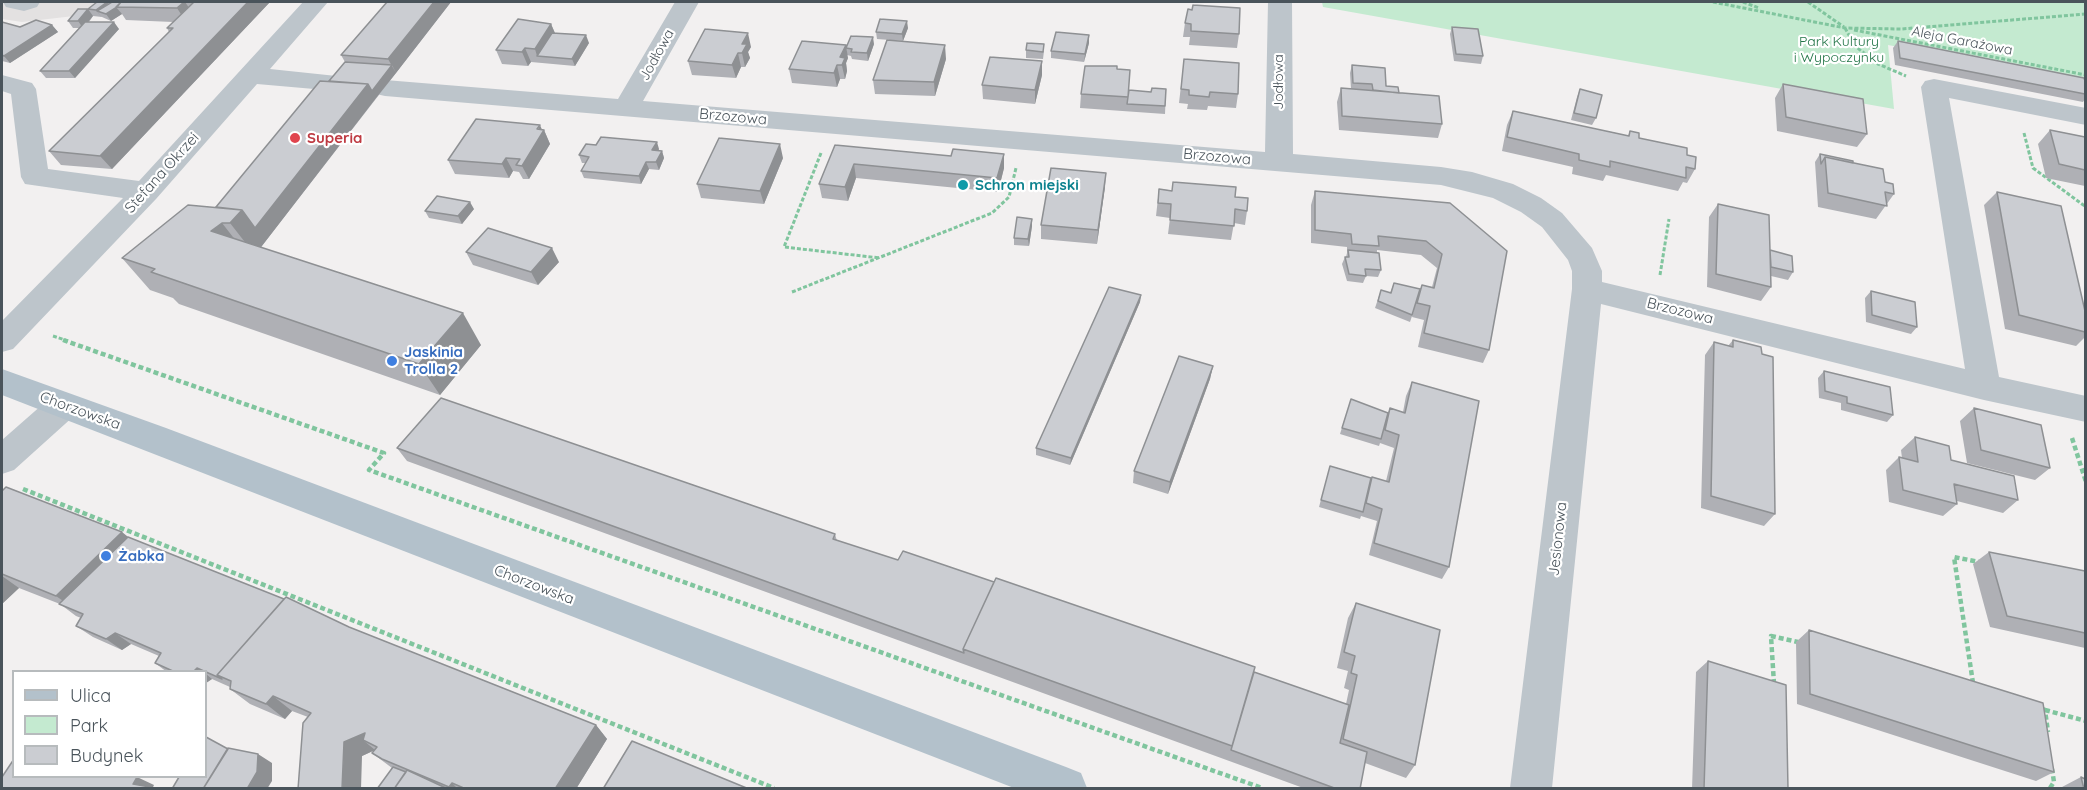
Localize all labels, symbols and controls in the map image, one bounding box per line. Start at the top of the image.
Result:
street label: Aleja Garażowa [1910,23,2014,59]
street label: Jodłowa [636,27,678,83]
park label: Park Kultury i Wypoczynku [1794,34,1884,66]
street label: Jodłowa [1271,54,1287,110]
street label: Brzozowa [698,105,768,129]
street label: Stefana Okrzei [121,129,203,217]
place label: Superia [307,129,362,147]
marker: Superia [288,131,302,145]
street label: Brzozowa [1182,145,1252,169]
place label: Schron miejski [975,176,1079,194]
marker: Schron miejski [956,178,970,192]
street label: Brzozowa [1645,294,1715,328]
place label: Jaskinia Trolla 2 [404,343,463,378]
marker: Jaskinia Trolla 2 [385,354,399,368]
street label: Chorzowska [37,388,123,434]
street label: Jesionowa [1545,501,1571,577]
place label: Żabka [118,547,164,565]
marker: Żabka [99,549,113,563]
street label: Chorzowska [491,561,577,609]
legend [12,670,207,778]
text: Ulica [70,684,111,707]
text: Park [70,714,108,737]
text: Budynek [70,744,143,767]

